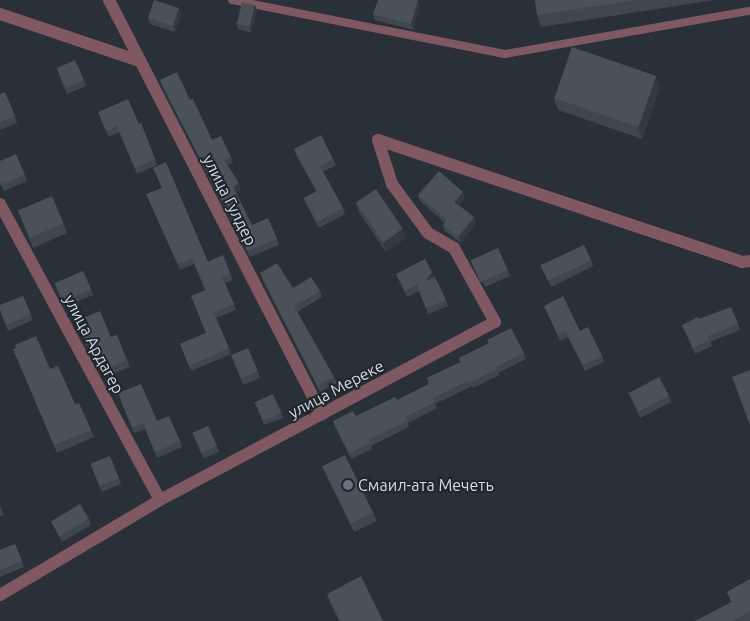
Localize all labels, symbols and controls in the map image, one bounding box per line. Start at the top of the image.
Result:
street label: улица Гулдер [199,152,261,248]
street label: улица Ардагер [60,291,128,397]
street label: улица Мереке [285,356,387,422]
place label: Смаил-ата Мечеть [358,475,494,495]
marker: Смаил-ата Мечеть [342,479,354,491]

